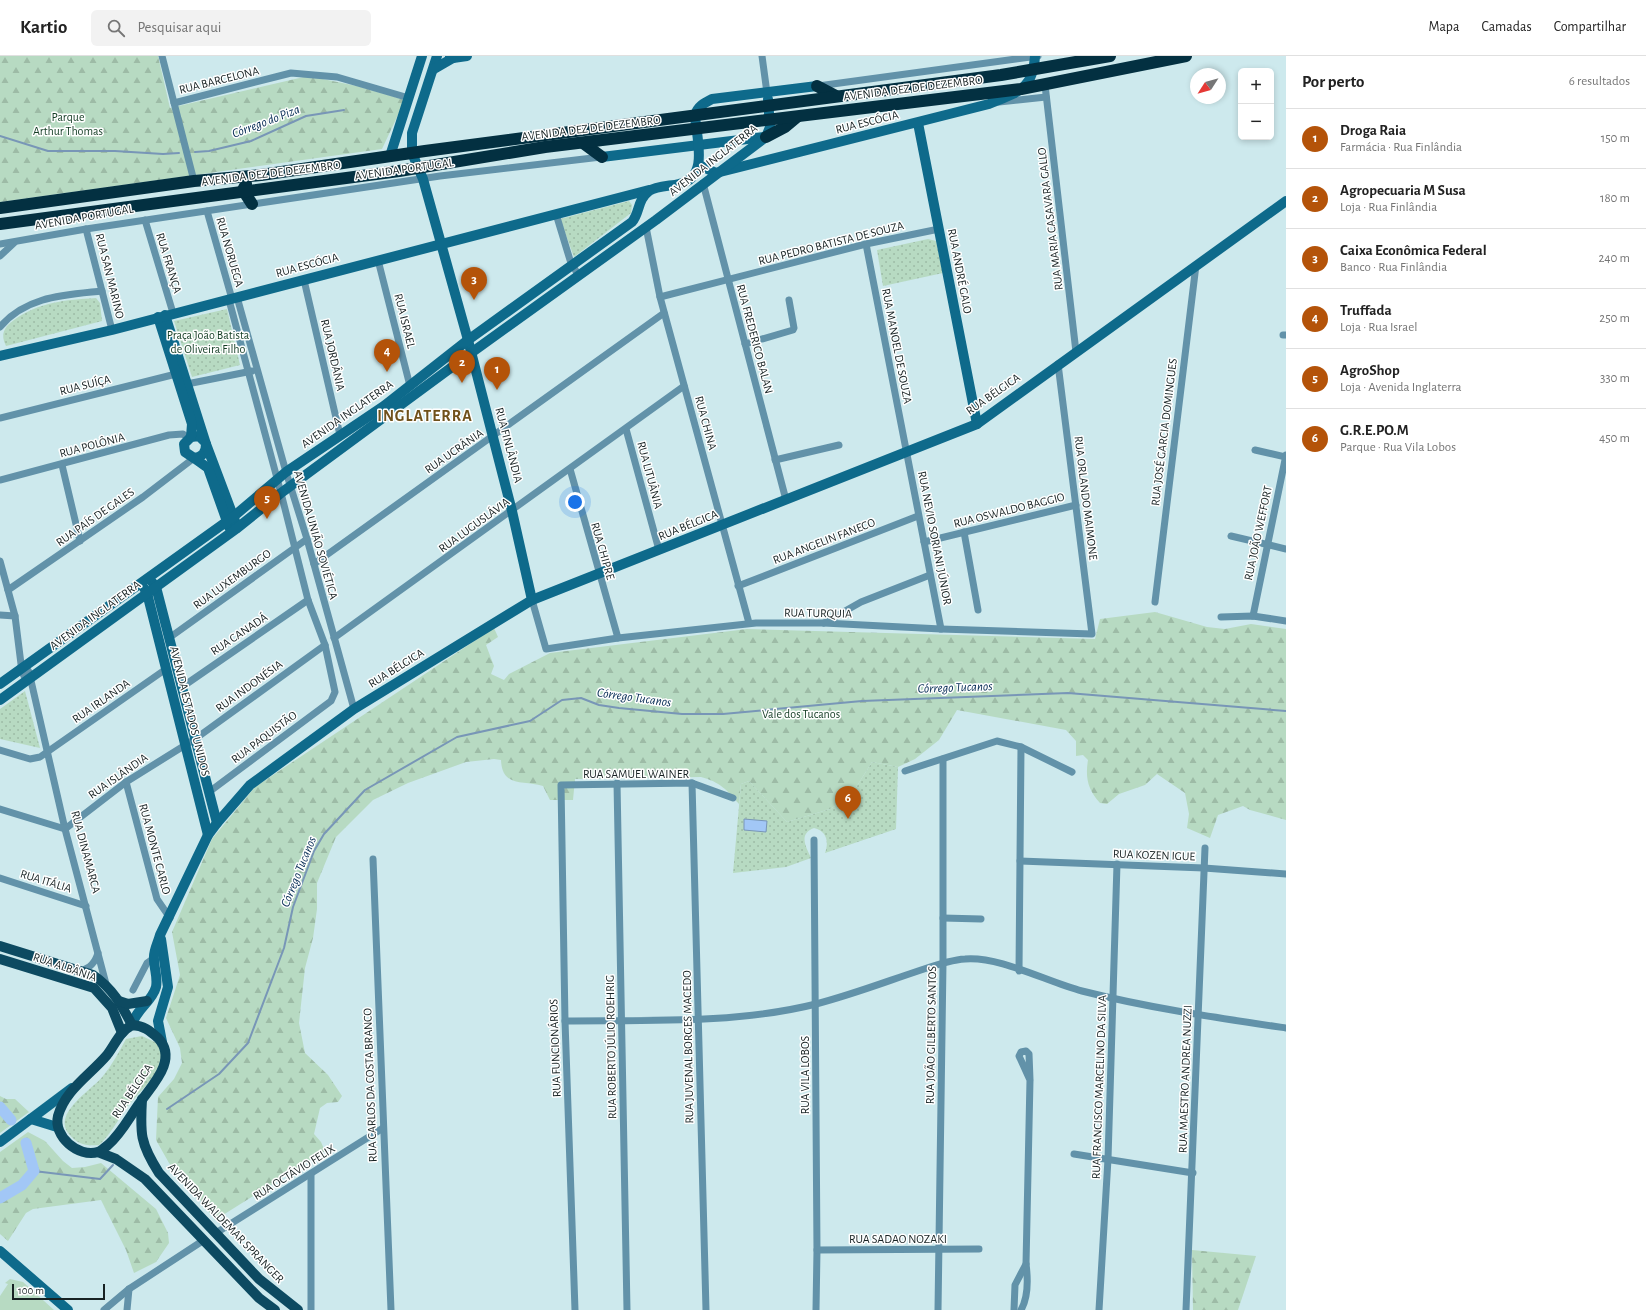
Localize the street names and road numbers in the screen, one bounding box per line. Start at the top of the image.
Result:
street label: RUA BARCELONA [178,64,260,96]
street label: AVENIDA DEZ DE DEZEMBRO [843,73,984,103]
street label: RUA ESCÓCIA [834,107,900,136]
street label: AVENIDA DEZ DE DEZEMBRO [521,113,662,143]
street label: AVENIDA INGLATERRA [666,122,760,198]
street label: RUA MARIA CASAVARA GALLO [1035,147,1065,291]
street label: AVENIDA PORTUGAL [354,156,454,182]
street label: AVENIDA DEZ DE DEZEMBRO [201,158,342,188]
street label: AVENIDA PORTUGAL [34,202,134,232]
street label: RUA NORUEGA [214,216,246,288]
street label: RUA PEDRO BATISTA DE SOUZA [757,219,905,267]
street label: RUA ANDRÉ GALO [946,227,975,315]
street label: RUA FRANÇA [154,231,184,295]
street label: RUA SAN MARINO [94,232,126,320]
street label: RUA ESCÓCIA [274,250,340,279]
street label: RUA FREDERICO BALAN [735,283,775,395]
street label: RUA MANOEL DE SOUZA [880,287,914,405]
street label: RUA ISRAEL [392,292,418,350]
street label: RUA JORDÂNIA [319,318,348,392]
street label: RUA JOSÉ GARCIA DOMINGUES [1148,357,1179,506]
street label: RUA BÉLGICA [963,370,1022,417]
street label: RUA SUÍÇA [58,372,112,397]
street label: AVENIDA INGLATERRA [299,378,395,450]
street label: RUA CHINA [693,395,719,451]
street label: RUA FINLÂNDIA [493,406,526,484]
street label: RUA UCRÂNIA [422,426,485,476]
street label: RUA POLÔNIA [58,430,126,459]
street label: RUA ORLANDO MAIMONE [1072,435,1100,561]
street label: RUA LITUÂNIA [635,440,666,510]
street label: AVENIDA UNIÃO SOVIÉTICA [292,469,342,601]
street label: RUA NEVIO SORIANI JÚNIOR [916,470,955,606]
street label: RUA JOÃO WEFFORT [1240,484,1274,581]
street label: RUA PAÍS DE GALES [53,485,136,548]
street label: RUA OSWALDO BAGGIO [952,490,1066,530]
street label: RUA LUGUSLÁVIA [436,495,512,555]
street label: RUA BÉLGICA [656,507,719,542]
street label: RUA ANGELIN FANECO [771,516,877,566]
street label: RUA CHIPRE [589,521,617,581]
street label: RUA LUXEMBURGO [191,547,273,611]
street label: AVENIDA INGLATERRA [47,578,143,652]
street label: RUA TURQUIA [784,606,852,621]
street label: RUA CANADÁ [208,610,270,657]
street label: AVENIDA ESTADOS UNIDOS [168,645,212,778]
street label: RUA BÉLGICA [366,645,426,690]
street label: RUA INDONÉSIA [213,657,285,714]
street label: RUA IRLANDA [70,677,132,725]
street label: RUA PAQUISTÃO [228,707,300,766]
street label: RUA ISLÂNDIA [85,750,150,801]
street label: RUA SAMUEL WAINER [583,768,689,780]
street label: RUA MONTE CARLO [137,802,173,896]
street label: RUA DINAMARCA [69,809,103,895]
street label: RUA KOZEN IGUE [1113,848,1196,862]
street label: RUA ITÁLIA [19,867,73,895]
street label: RUA ALBÂNIA [32,950,99,983]
street label: RUA JOÃO GILBERTO SANTOS [922,965,938,1104]
street label: RUA JUVENAL BORGES MACEDO [681,970,695,1124]
street label: RUA ROBERTO JÚLIO ROEHRIG [603,975,618,1119]
street label: RUA FRANCISCO MARCELINO DA SILVA [1090,995,1108,1179]
street label: RUA FUNCIONÁRIOS [546,998,563,1097]
street label: RUA MAESTRO ANDREA NUZZI [1176,1005,1194,1153]
street label: RUA CARLOS DA COSTA BRANCO [361,1007,379,1162]
street label: RUA VILA LOBOS [799,1035,811,1114]
street label: RUA BÉLGICA [109,1061,155,1120]
street label: RUA OCTÁVIO FELIX [250,1141,337,1202]
street label: AVENIDA WALDEMAR SPRANGER [166,1161,287,1285]
street label: RUA SADAO NOZAKI [849,1233,947,1245]

